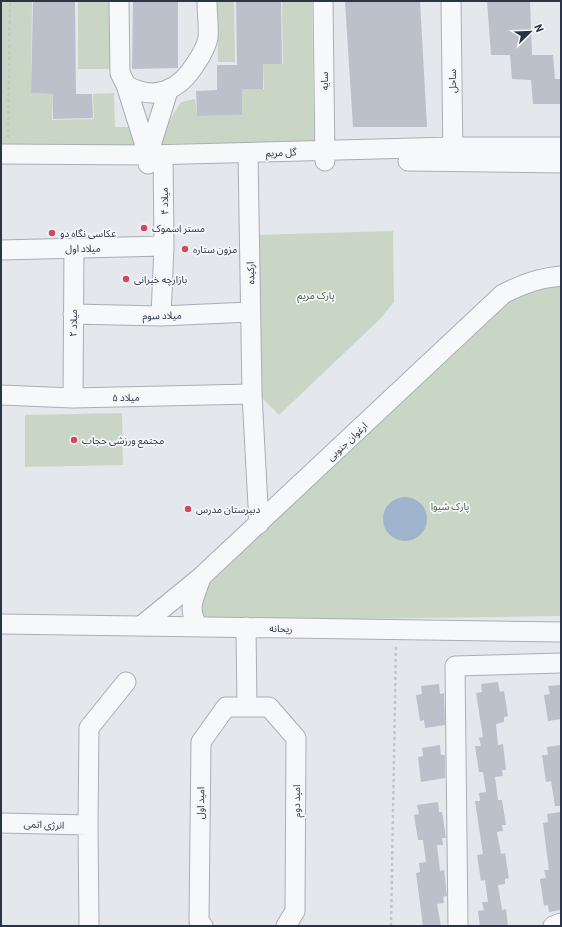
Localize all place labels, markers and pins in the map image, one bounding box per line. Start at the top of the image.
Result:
place label: مستر اسموک [152,222,205,235]
marker: مستر اسموک [139,223,149,233]
place label: عکاسی نگاه دو [60,227,116,240]
marker: عکاسی نگاه دو [47,228,57,238]
place label: مزون ستاره [193,243,237,256]
marker: مزون ستاره [180,244,190,254]
place label: بازارچه خیرانی [134,273,187,286]
marker: بازارچه خیرانی [121,274,131,284]
place label: مجتمع ورزشی حجاب [82,434,164,448]
marker: مجتمع ورزشی حجاب [69,435,79,445]
place label: دبیرستان مدرس [196,503,260,516]
marker: دبیرستان مدرس [183,504,193,514]

